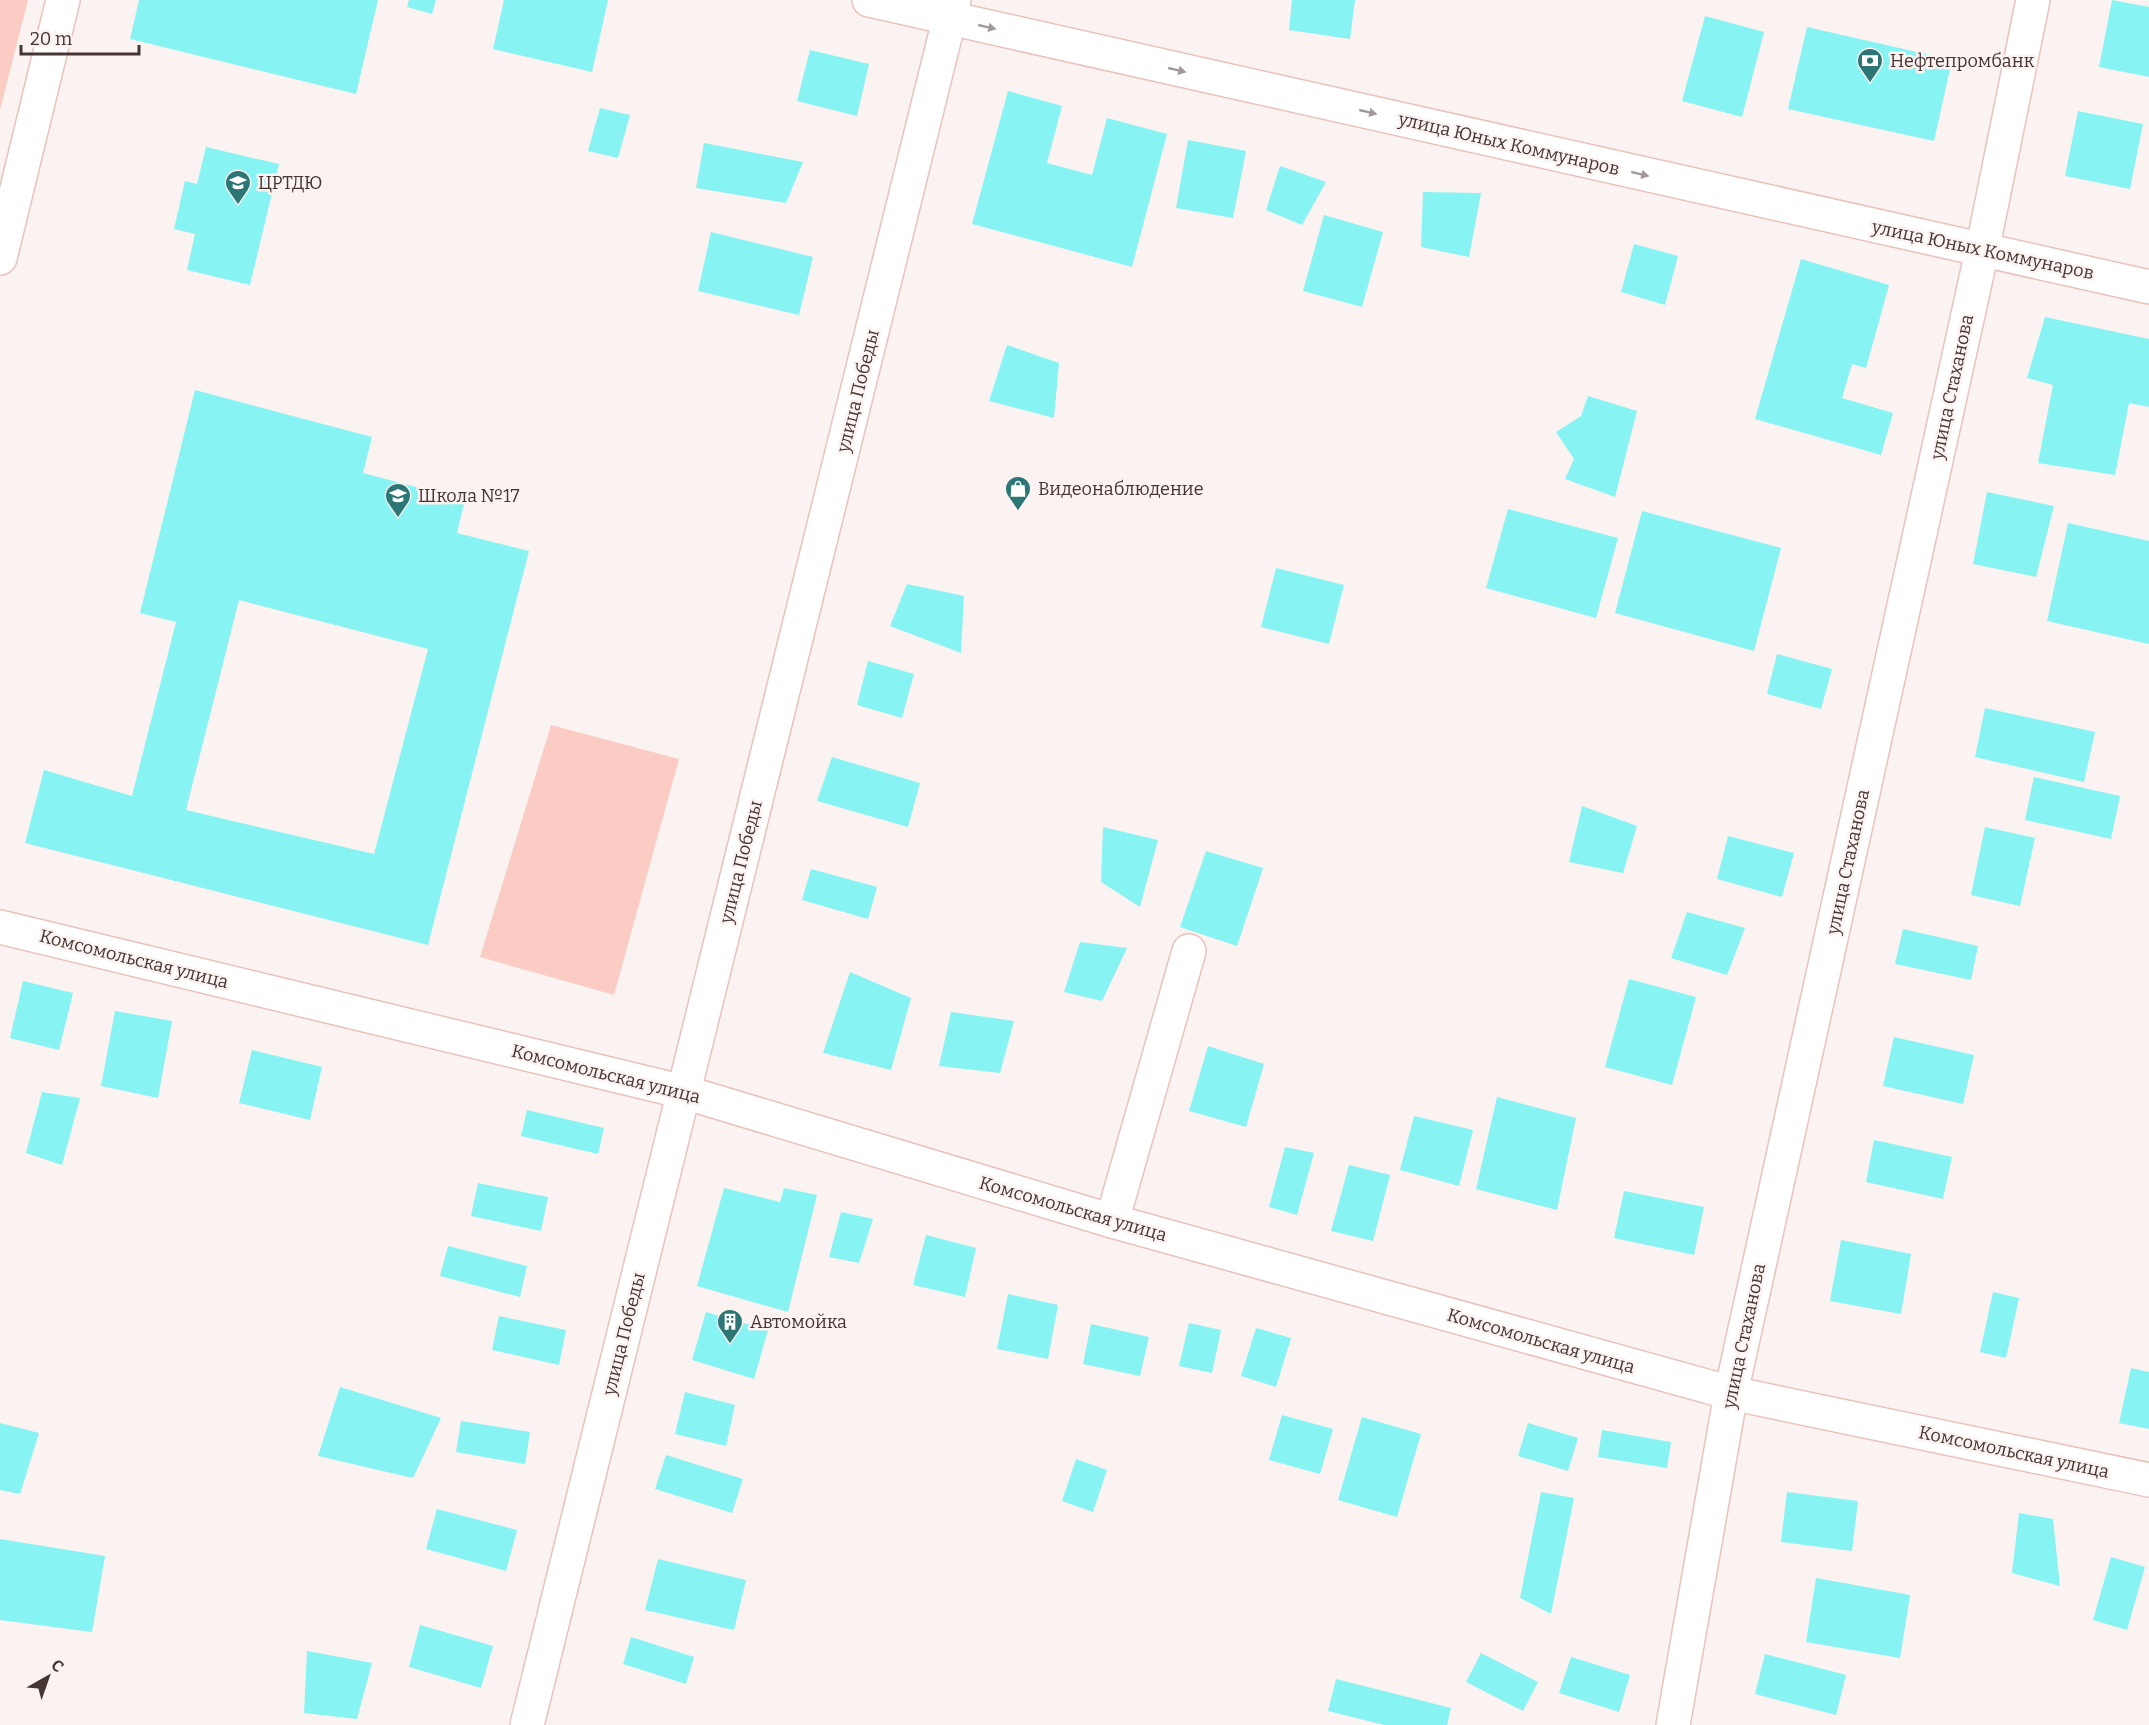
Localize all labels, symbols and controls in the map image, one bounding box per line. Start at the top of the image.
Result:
scale bar [21,18,140,56]
one-way arrow [978,23,997,32]
text: 20 m [30,28,72,50]
bank icon: Нефтепромбанк [1855,46,1885,84]
place label: Нефтепромбанк [1890,50,2035,72]
one-way arrow [1168,65,1187,75]
one-way arrow [1358,108,1377,118]
street label: улица Юных Коммунаров [1395,108,1622,180]
school or university icon: ЦРТДЮ [223,168,253,206]
one-way arrow [1631,169,1649,179]
place label: ЦРТДЮ [258,172,322,194]
street label: улица Юных Коммунаров [1869,216,2096,284]
street label: улица Стаханова [1926,312,1978,463]
street label: улица Победы [832,327,884,456]
shop icon: Видеонаблюдение [1003,474,1033,512]
place label: Видеонаблюдение [1038,478,1204,500]
school or university icon: Школа №17 [383,481,413,519]
place label: Школа №17 [418,485,520,507]
street label: улица Стаханова [1822,787,1874,938]
street label: улица Победы [715,798,767,927]
street label: Комсомольская улица [37,925,231,993]
street label: Комсомольская улица [509,1040,703,1108]
street label: Комсомольская улица [977,1172,1169,1246]
street label: улица Стаханова [1718,1261,1770,1412]
street label: улица Победы [598,1270,650,1399]
street label: Комсомольская улица [1445,1304,1637,1378]
building icon: Автомойка [715,1307,745,1345]
place label: Автомойка [750,1311,847,1333]
street label: Комсомольская улица [1917,1421,2111,1483]
north arrow [18,1647,78,1707]
text: С [47,1655,67,1676]

